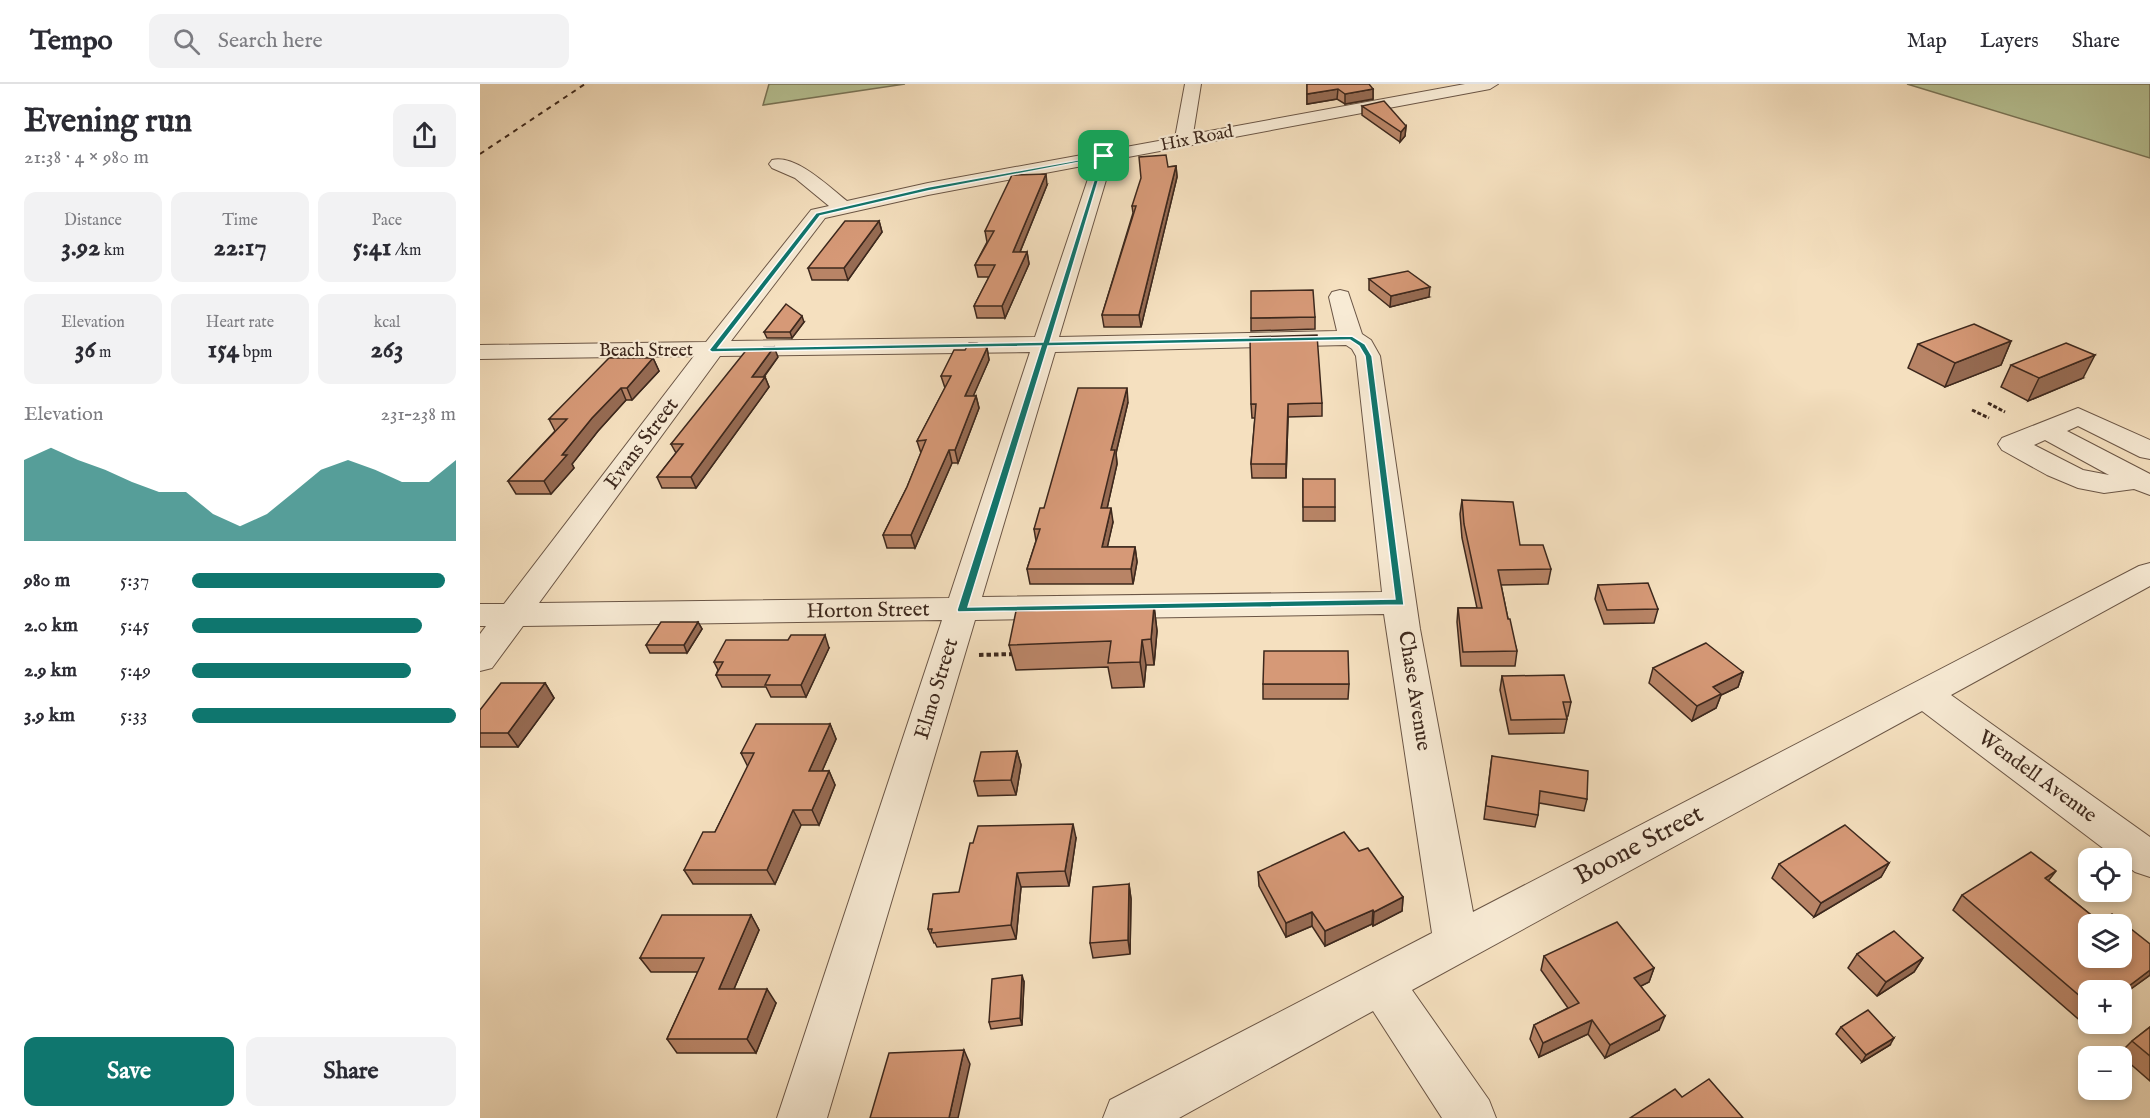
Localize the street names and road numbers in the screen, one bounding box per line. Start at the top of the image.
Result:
street label: Hix Road [1159,121,1236,157]
street label: Beach Street [599,340,693,363]
street label: Evans Street [599,393,685,495]
street label: Horton Street [806,596,930,626]
street label: Chase Avenue [1391,629,1437,753]
street label: Elmo Street [909,635,965,743]
street label: Wendell Avenue [1972,725,2102,830]
street label: Boone Street [1569,797,1709,893]

